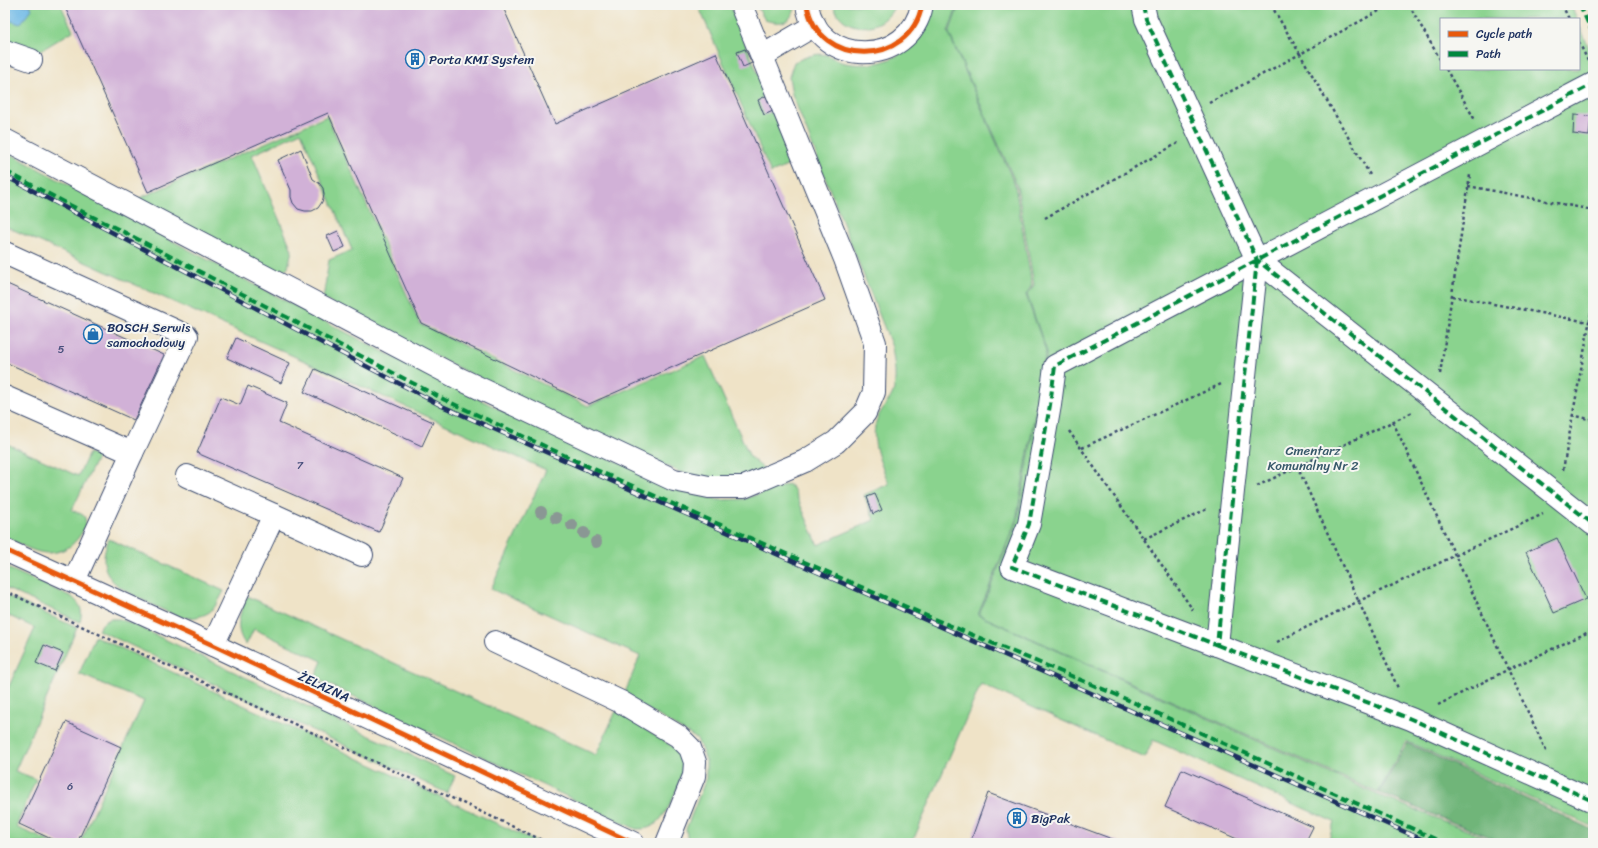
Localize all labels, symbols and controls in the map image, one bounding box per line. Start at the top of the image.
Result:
legend [1440,18,1580,70]
text: Cycle path [1476,23,1532,45]
text: Path [1476,43,1501,65]
building icon: Porta KMI System [404,48,426,70]
place label: Porta KMI System [429,48,534,71]
place label: BOSCH Serwis samochodowy [106,316,191,354]
shop icon: BOSCH Serwis samochodowy [82,323,104,345]
house number: 5 [58,340,65,359]
park label: Cmentarz Komunalny Nr 2 [1267,439,1359,477]
house number: 7 [297,456,304,475]
street label: ŻELAZNA [294,665,353,708]
house number: 6 [67,777,73,796]
building icon: BigPak [1006,807,1028,829]
place label: BigPak [1031,807,1071,830]

